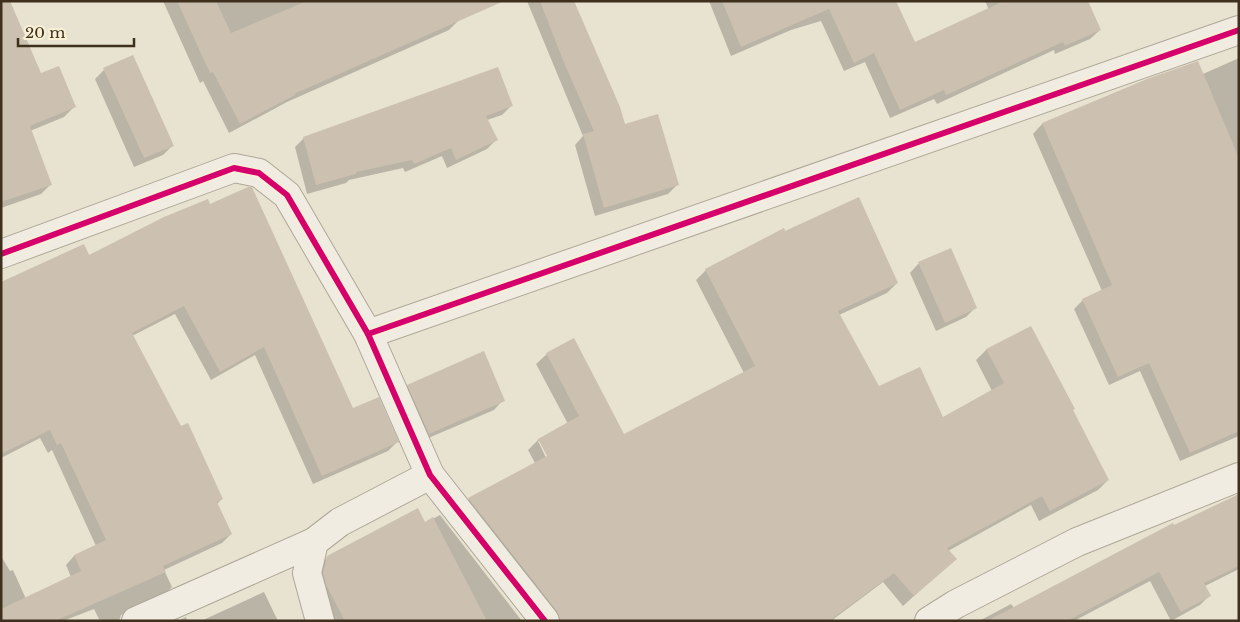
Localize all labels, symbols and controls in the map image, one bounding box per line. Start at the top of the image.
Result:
scale bar [18,15,134,47]
text: 20 m [25,23,65,42]

